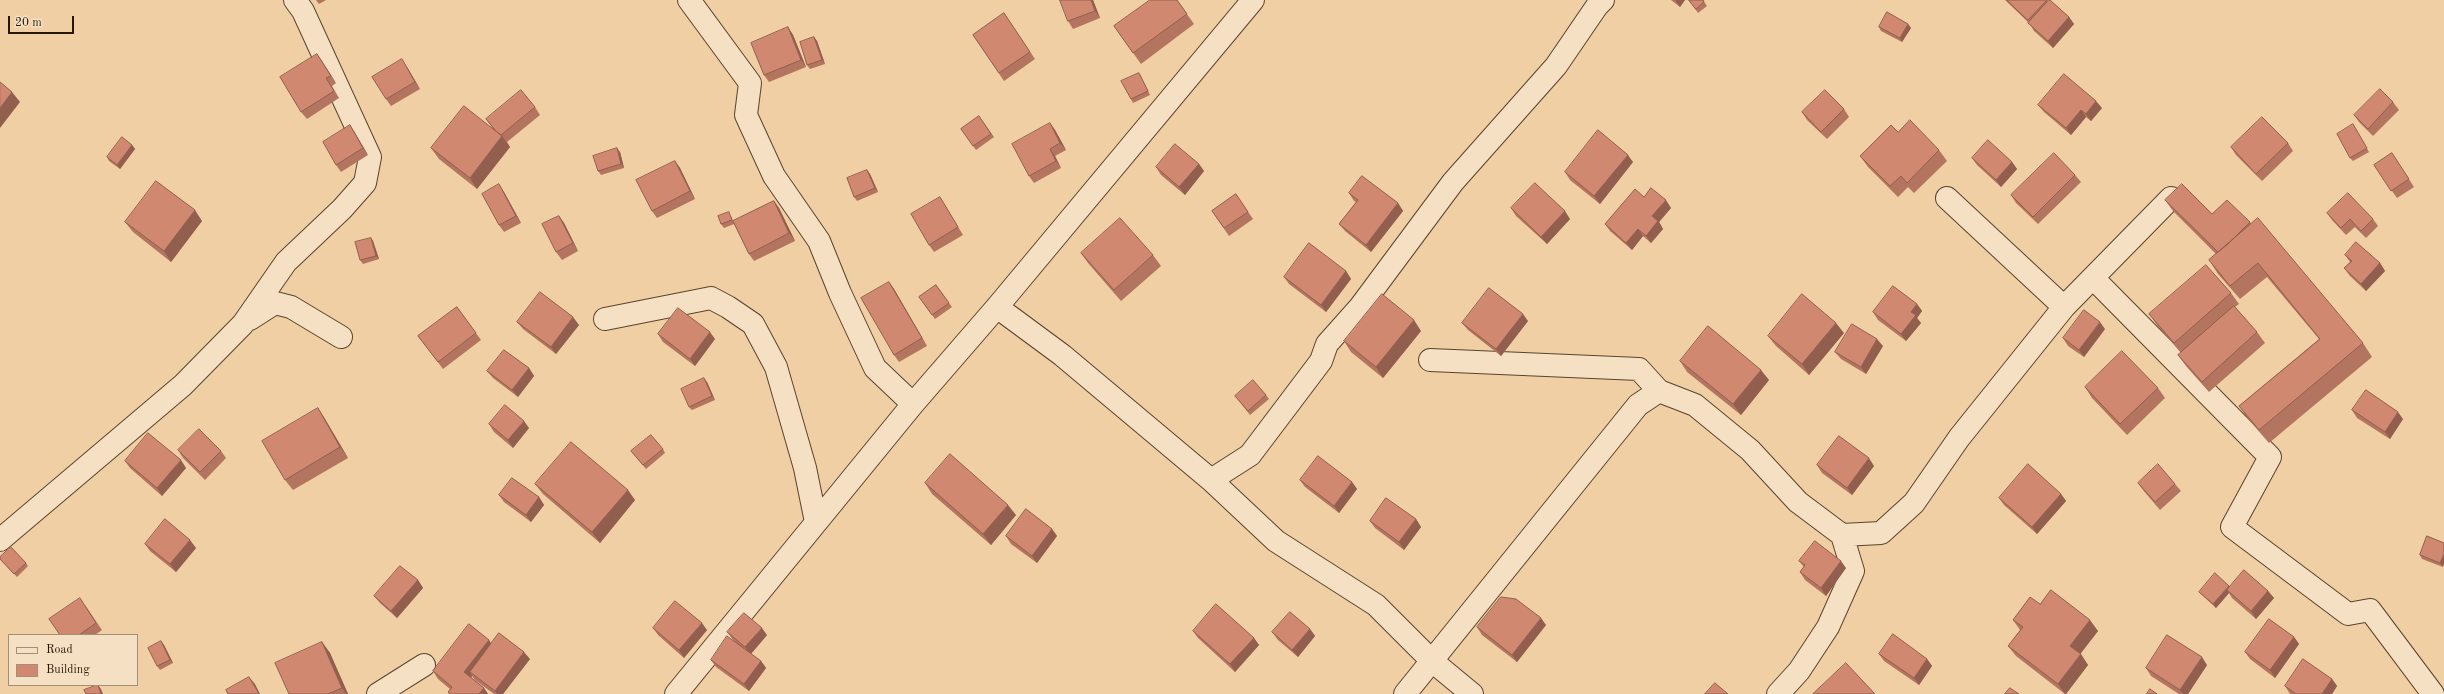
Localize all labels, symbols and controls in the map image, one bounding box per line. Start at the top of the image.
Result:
scale bar [10,8,76,34]
text: 20 m [15,17,42,29]
legend [8,634,138,686]
text: Road [46,644,73,656]
text: Building [46,664,90,676]

